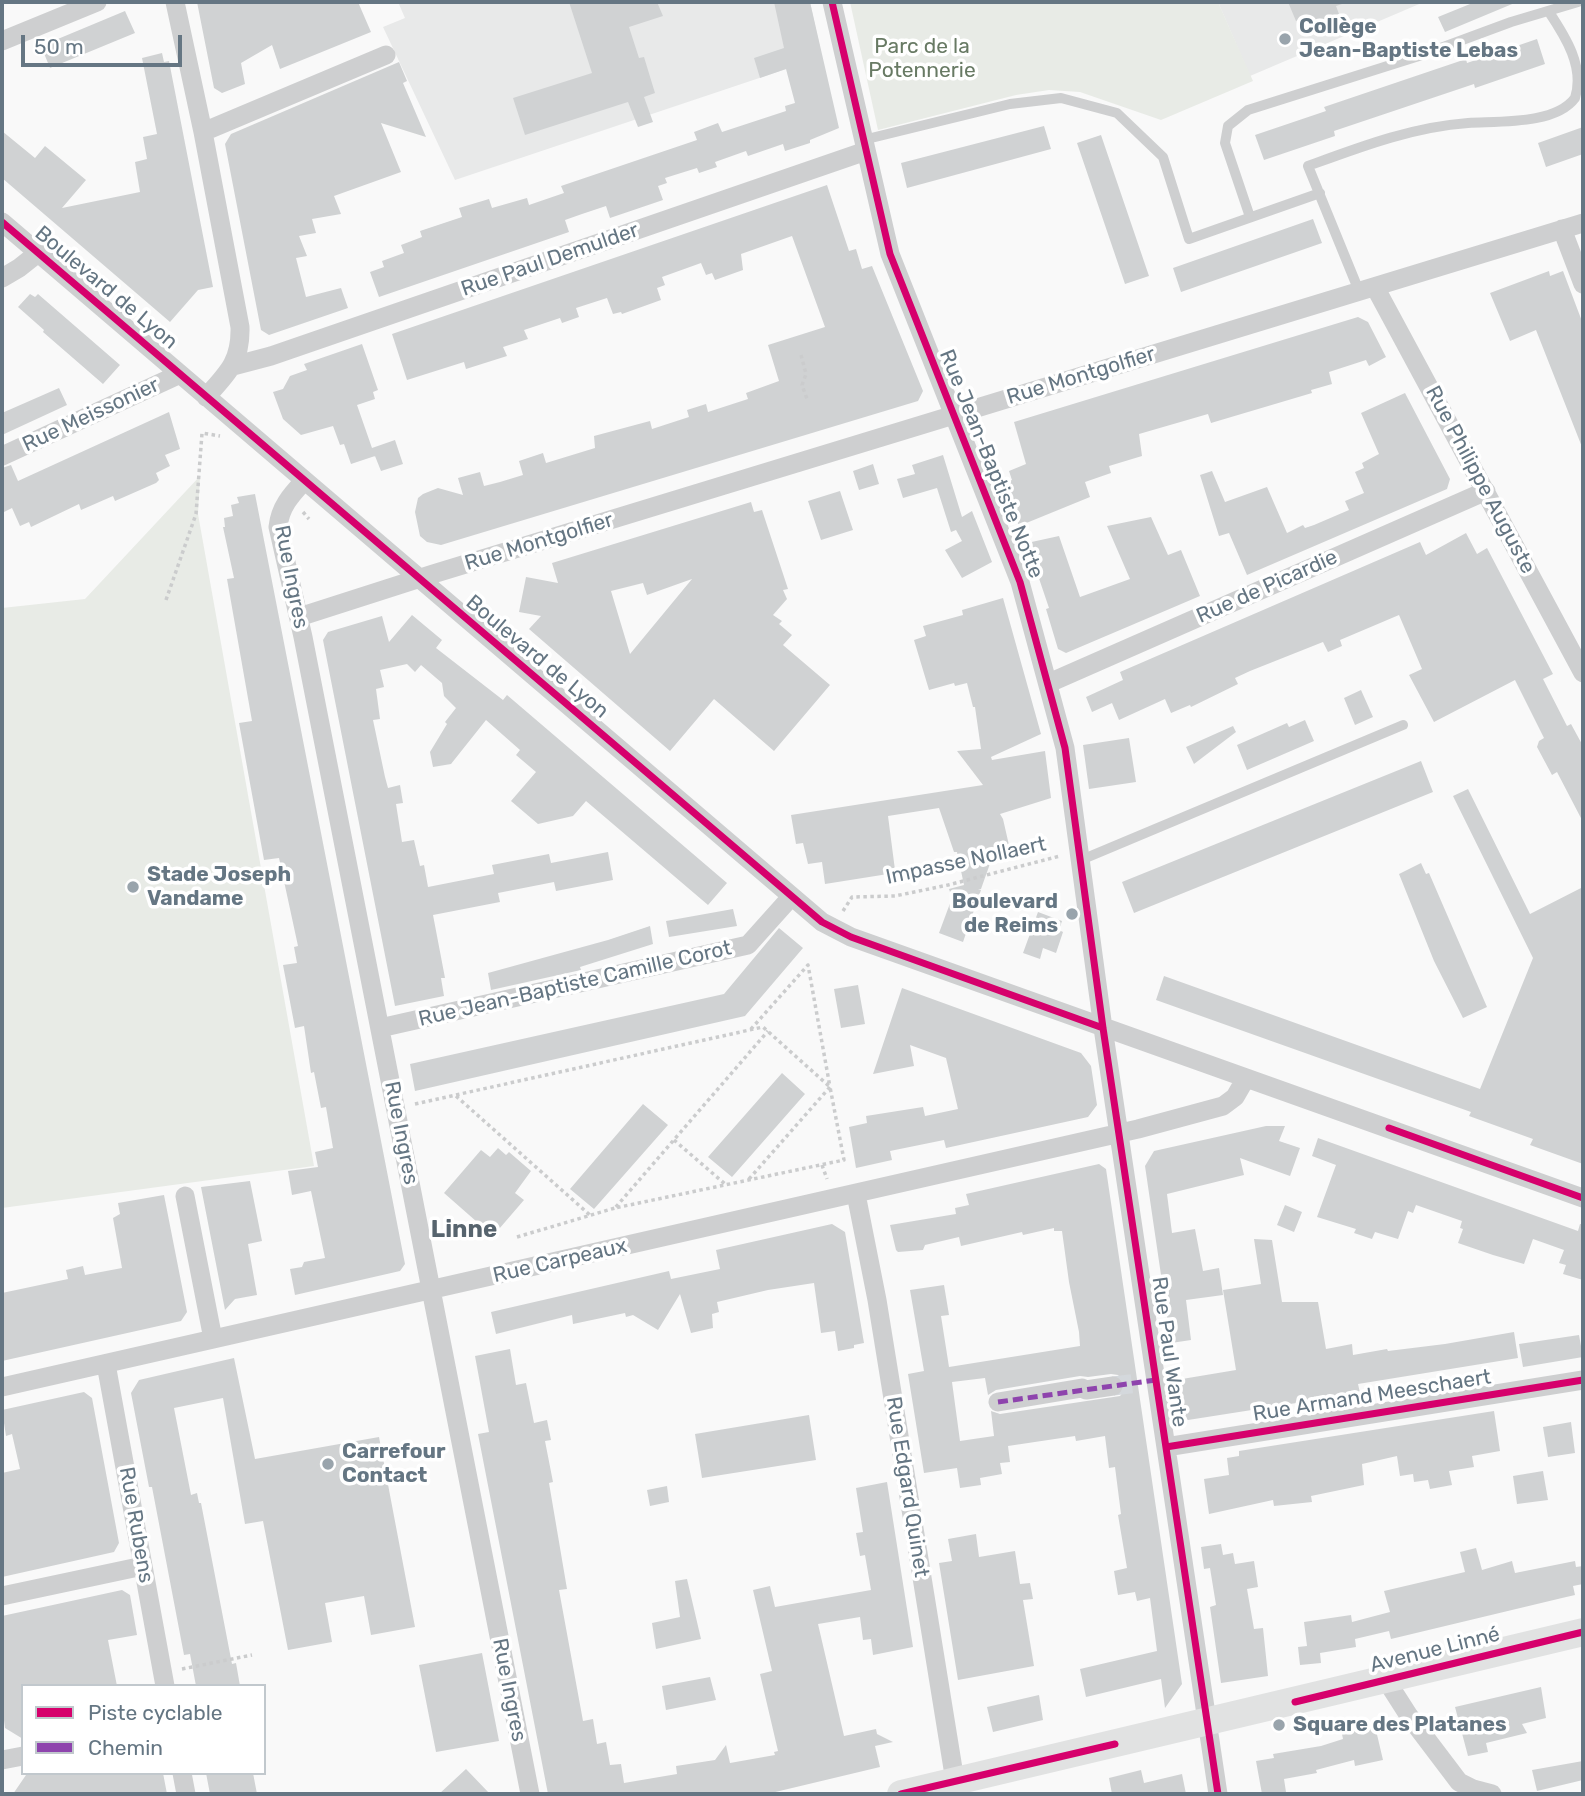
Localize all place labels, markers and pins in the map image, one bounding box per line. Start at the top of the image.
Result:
place label: Collège Jean-Baptiste Lebas [1299,14,1518,64]
marker: Collège Jean-Baptiste Lebas [1277,31,1293,47]
place label: Stade Joseph Vandame [147,862,291,912]
marker: Stade Joseph Vandame [125,879,141,895]
place label: Boulevard de Reims [952,889,1058,939]
marker: Boulevard de Reims [1064,906,1080,922]
place label: Carrefour Contact [342,1439,445,1489]
marker: Carrefour Contact [320,1456,336,1472]
place label: Square des Platanes [1293,1712,1507,1738]
marker: Square des Platanes [1271,1717,1287,1733]

